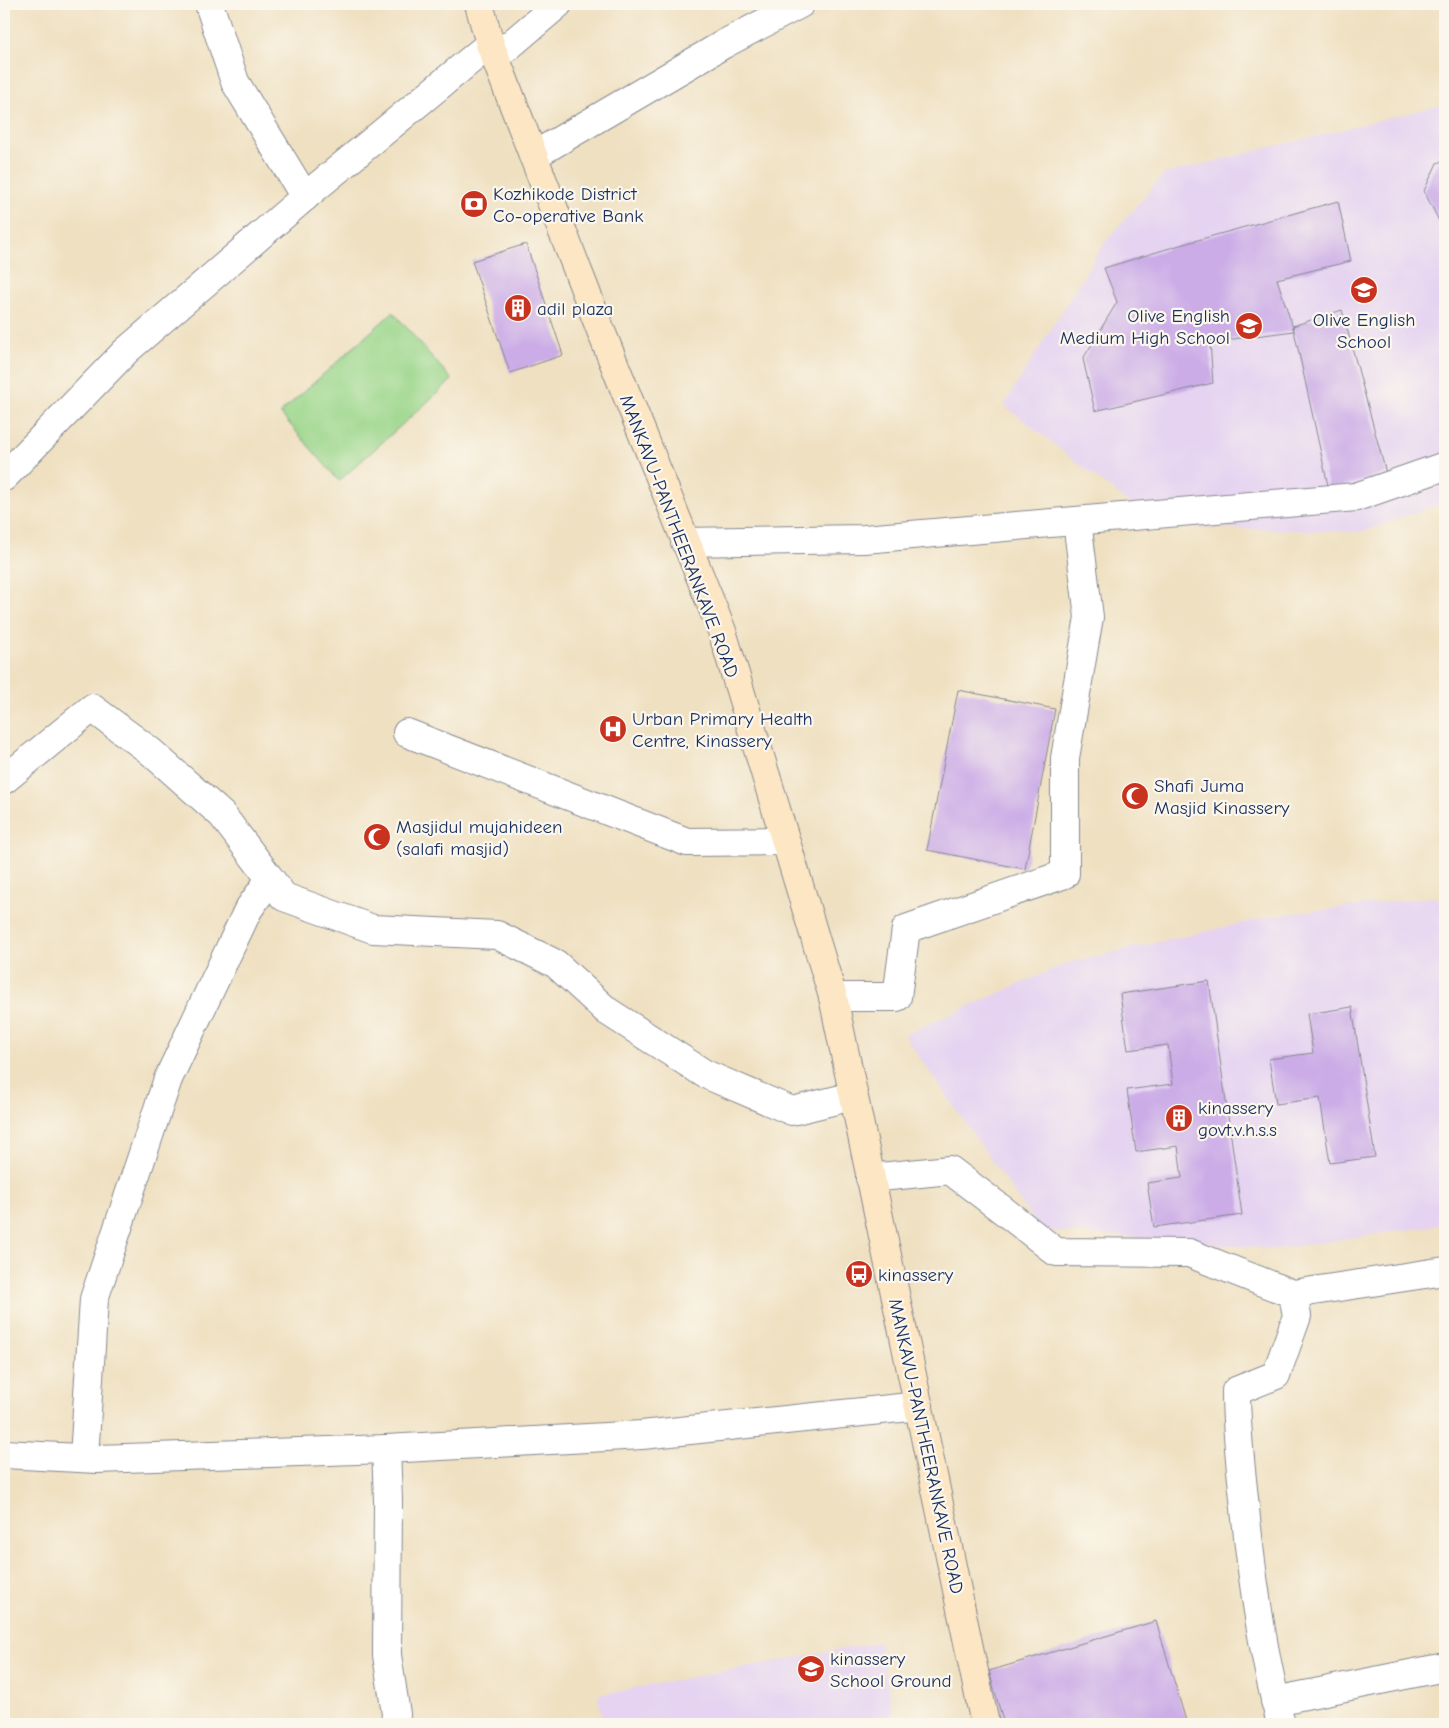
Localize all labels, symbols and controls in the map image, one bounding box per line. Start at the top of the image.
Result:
place label: Kozhikode District Co-operative Bank [493,183,644,227]
bank icon: Kozhikode District Co-operative Bank [459,189,489,219]
school or university icon: Olive English School [1349,275,1379,305]
building icon: adil plaza [503,293,533,323]
place label: adil plaza [537,298,613,320]
place label: Olive English Medium High School [1060,305,1230,349]
place label: Olive English School [1313,309,1415,353]
school or university icon: Olive English Medium High School [1234,311,1264,341]
street label: MANKAVU-PANTHEERANKAVE ROAD [615,392,743,681]
place label: Urban Primary Health Centre, Kinassery [632,708,813,752]
hospital icon: Urban Primary Health Centre, Kinassery [598,714,628,744]
place label: Shafi Juma Masjid Kinassery [1154,775,1290,819]
mosque icon: Shafi Juma Masjid Kinassery [1120,781,1150,811]
place label: Masjidul mujahideen (salafi masjid) [396,816,563,860]
mosque icon: Masjidul mujahideen (salafi masjid) [362,822,392,852]
place label: kinassery govt.v.h.s.s [1198,1097,1277,1141]
building icon: kinassery govt.v.h.s.s [1164,1103,1194,1133]
bus stop icon: kinassery [844,1259,874,1289]
place label: kinassery [878,1264,954,1286]
street label: MANKAVU-PANTHEERANKAVE ROAD [884,1296,968,1596]
place label: kinassery School Ground [830,1648,952,1692]
school or university icon: kinassery School Ground [796,1654,826,1684]

